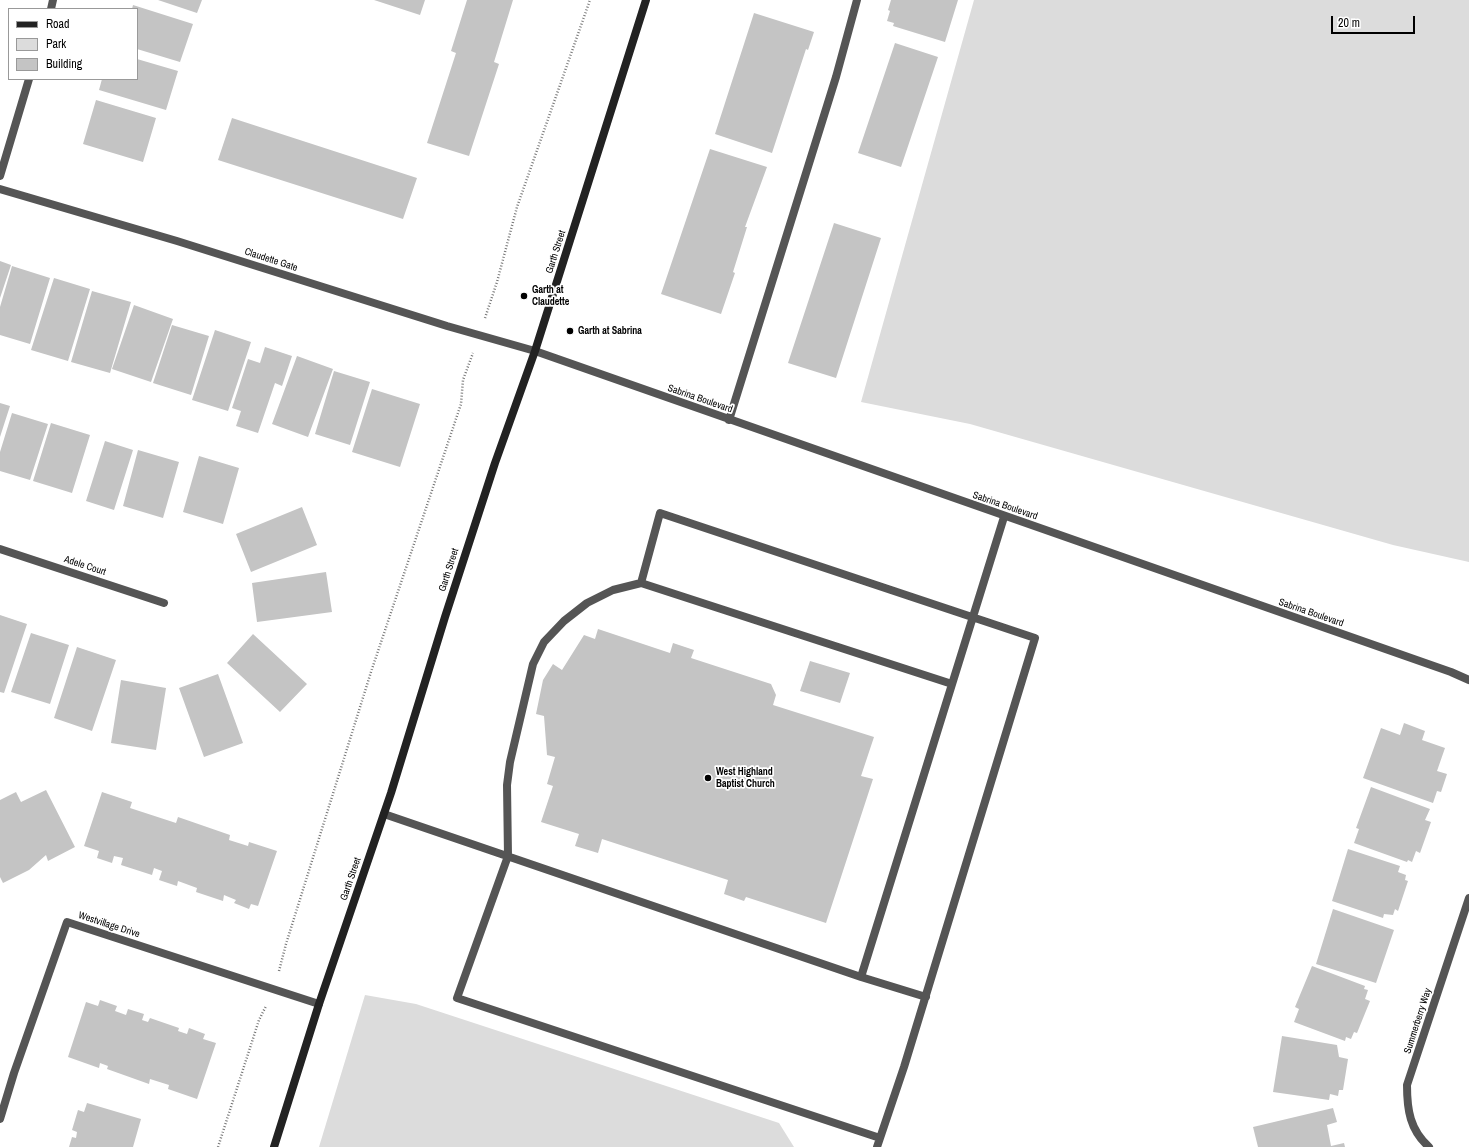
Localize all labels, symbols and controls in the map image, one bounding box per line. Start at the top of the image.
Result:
legend [8,8,138,80]
scale bar [1333,8,1417,34]
text: 20 m [1338,15,1360,31]
text: Road [46,16,70,32]
text: Park [46,36,66,52]
text: Building [46,56,82,72]
street label: Garth Street [543,229,569,275]
street label: Claudette Gate [243,246,299,274]
place label: Garth at Claudette [532,284,569,308]
marker: Garth at Claudette [519,291,529,301]
place label: Garth at Sabrina [578,325,642,337]
marker: Garth at Sabrina [565,326,575,336]
street label: Sabrina Boulevard [666,382,734,416]
street label: Sabrina Boulevard [971,489,1039,523]
street label: Garth Street [436,547,462,593]
street label: Adele Court [63,554,107,578]
street label: Sabrina Boulevard [1277,596,1345,630]
place label: West Highland Baptist Church [716,766,775,790]
marker: West Highland Baptist Church [703,773,713,783]
street label: Garth Street [338,856,364,902]
street label: Westvillage Drive [77,909,141,941]
street label: Summerberry Way [1402,987,1434,1055]

